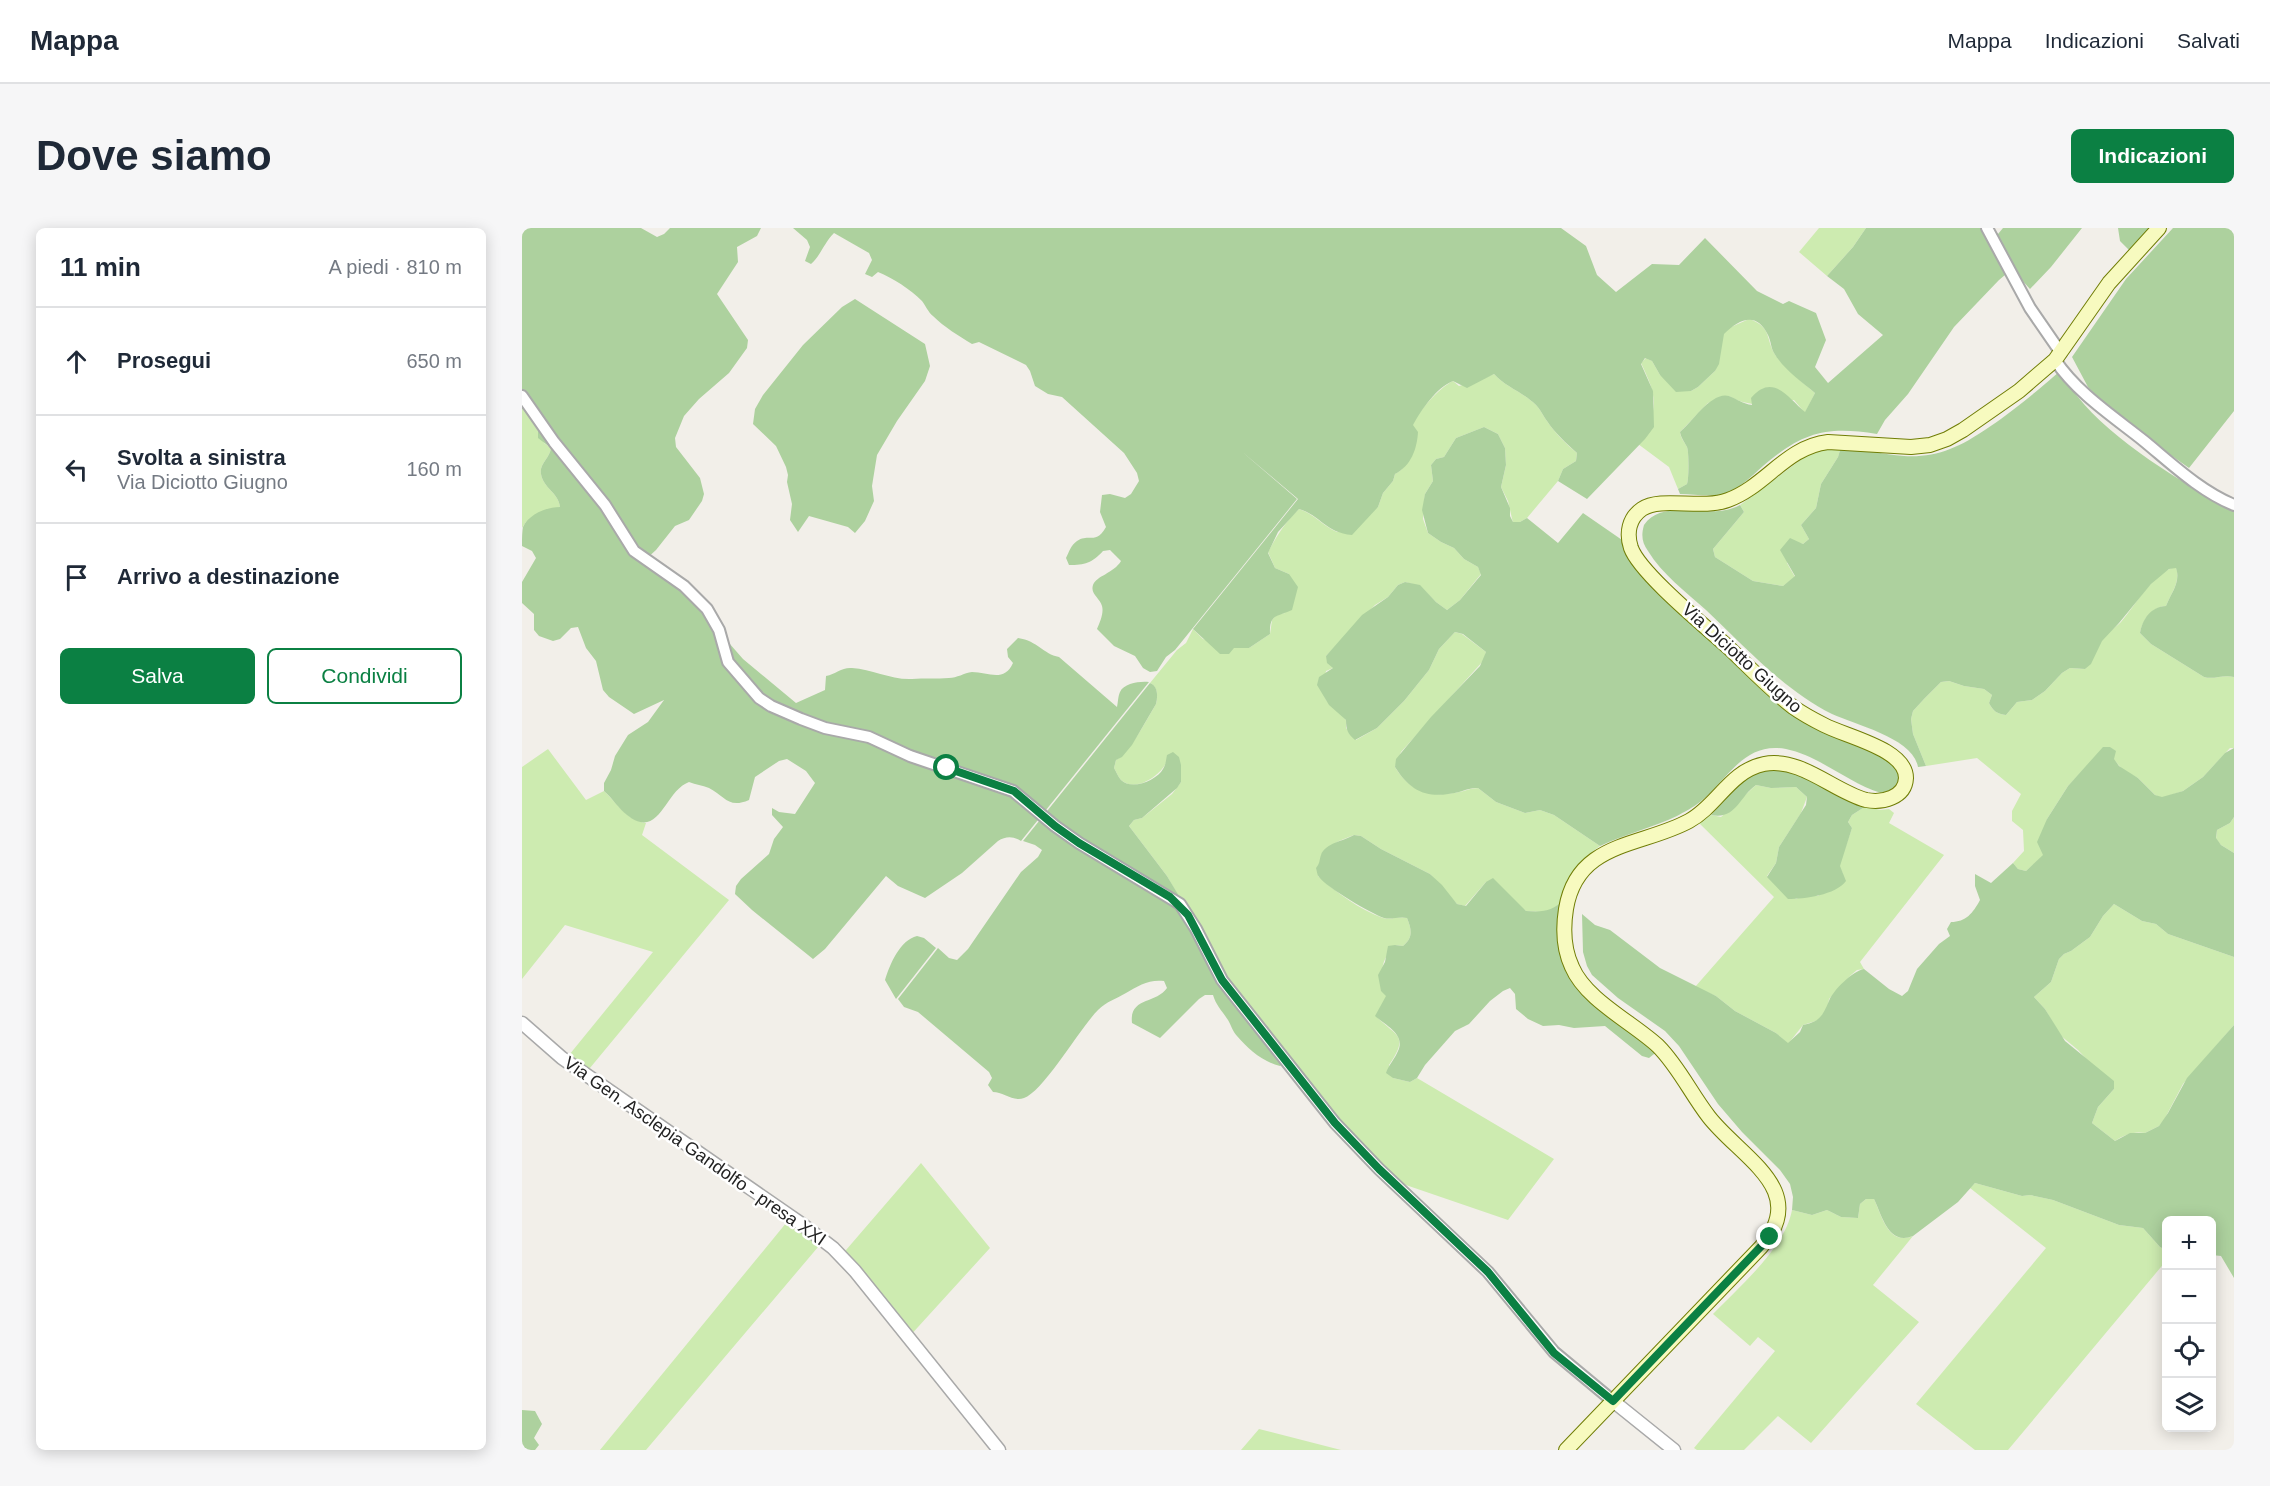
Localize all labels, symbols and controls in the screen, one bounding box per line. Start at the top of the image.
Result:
text: Mappa [30,25,119,56]
text: Mappa [1948,29,2012,52]
text: Indicazioni [2045,29,2144,52]
text: Salvati [2177,29,2240,52]
button: Indicazioni [2071,129,2234,183]
text: Dove siamo [36,132,272,179]
text: 11 min [60,252,141,282]
text: A piedi · 810 m [329,256,462,278]
icon: ahead [60,345,93,378]
text: Prosegui [117,348,211,373]
text: 650 m [406,350,462,372]
text: Svolta a sinistra [117,445,286,470]
icon: left [60,453,93,486]
text: 160 m [406,458,462,480]
text: Via Diciotto Giugno [117,471,288,493]
icon: arrive [60,561,93,594]
text: Arrivo a destinazione [117,564,340,589]
street label: Via Diciotto Giugno [1678,599,1806,717]
button: Salva [60,648,255,704]
button: Condividi [267,648,462,704]
route start [933,754,959,780]
street label: Via Gen. Asclepia Gandolfo - presa XXI [560,1053,830,1249]
map controls [2162,1216,2216,1432]
button: + [2162,1216,2216,1270]
route end [1756,1223,1782,1249]
button: − [2162,1270,2216,1324]
button: locate [2162,1324,2216,1378]
button: layers [2162,1378,2216,1432]

